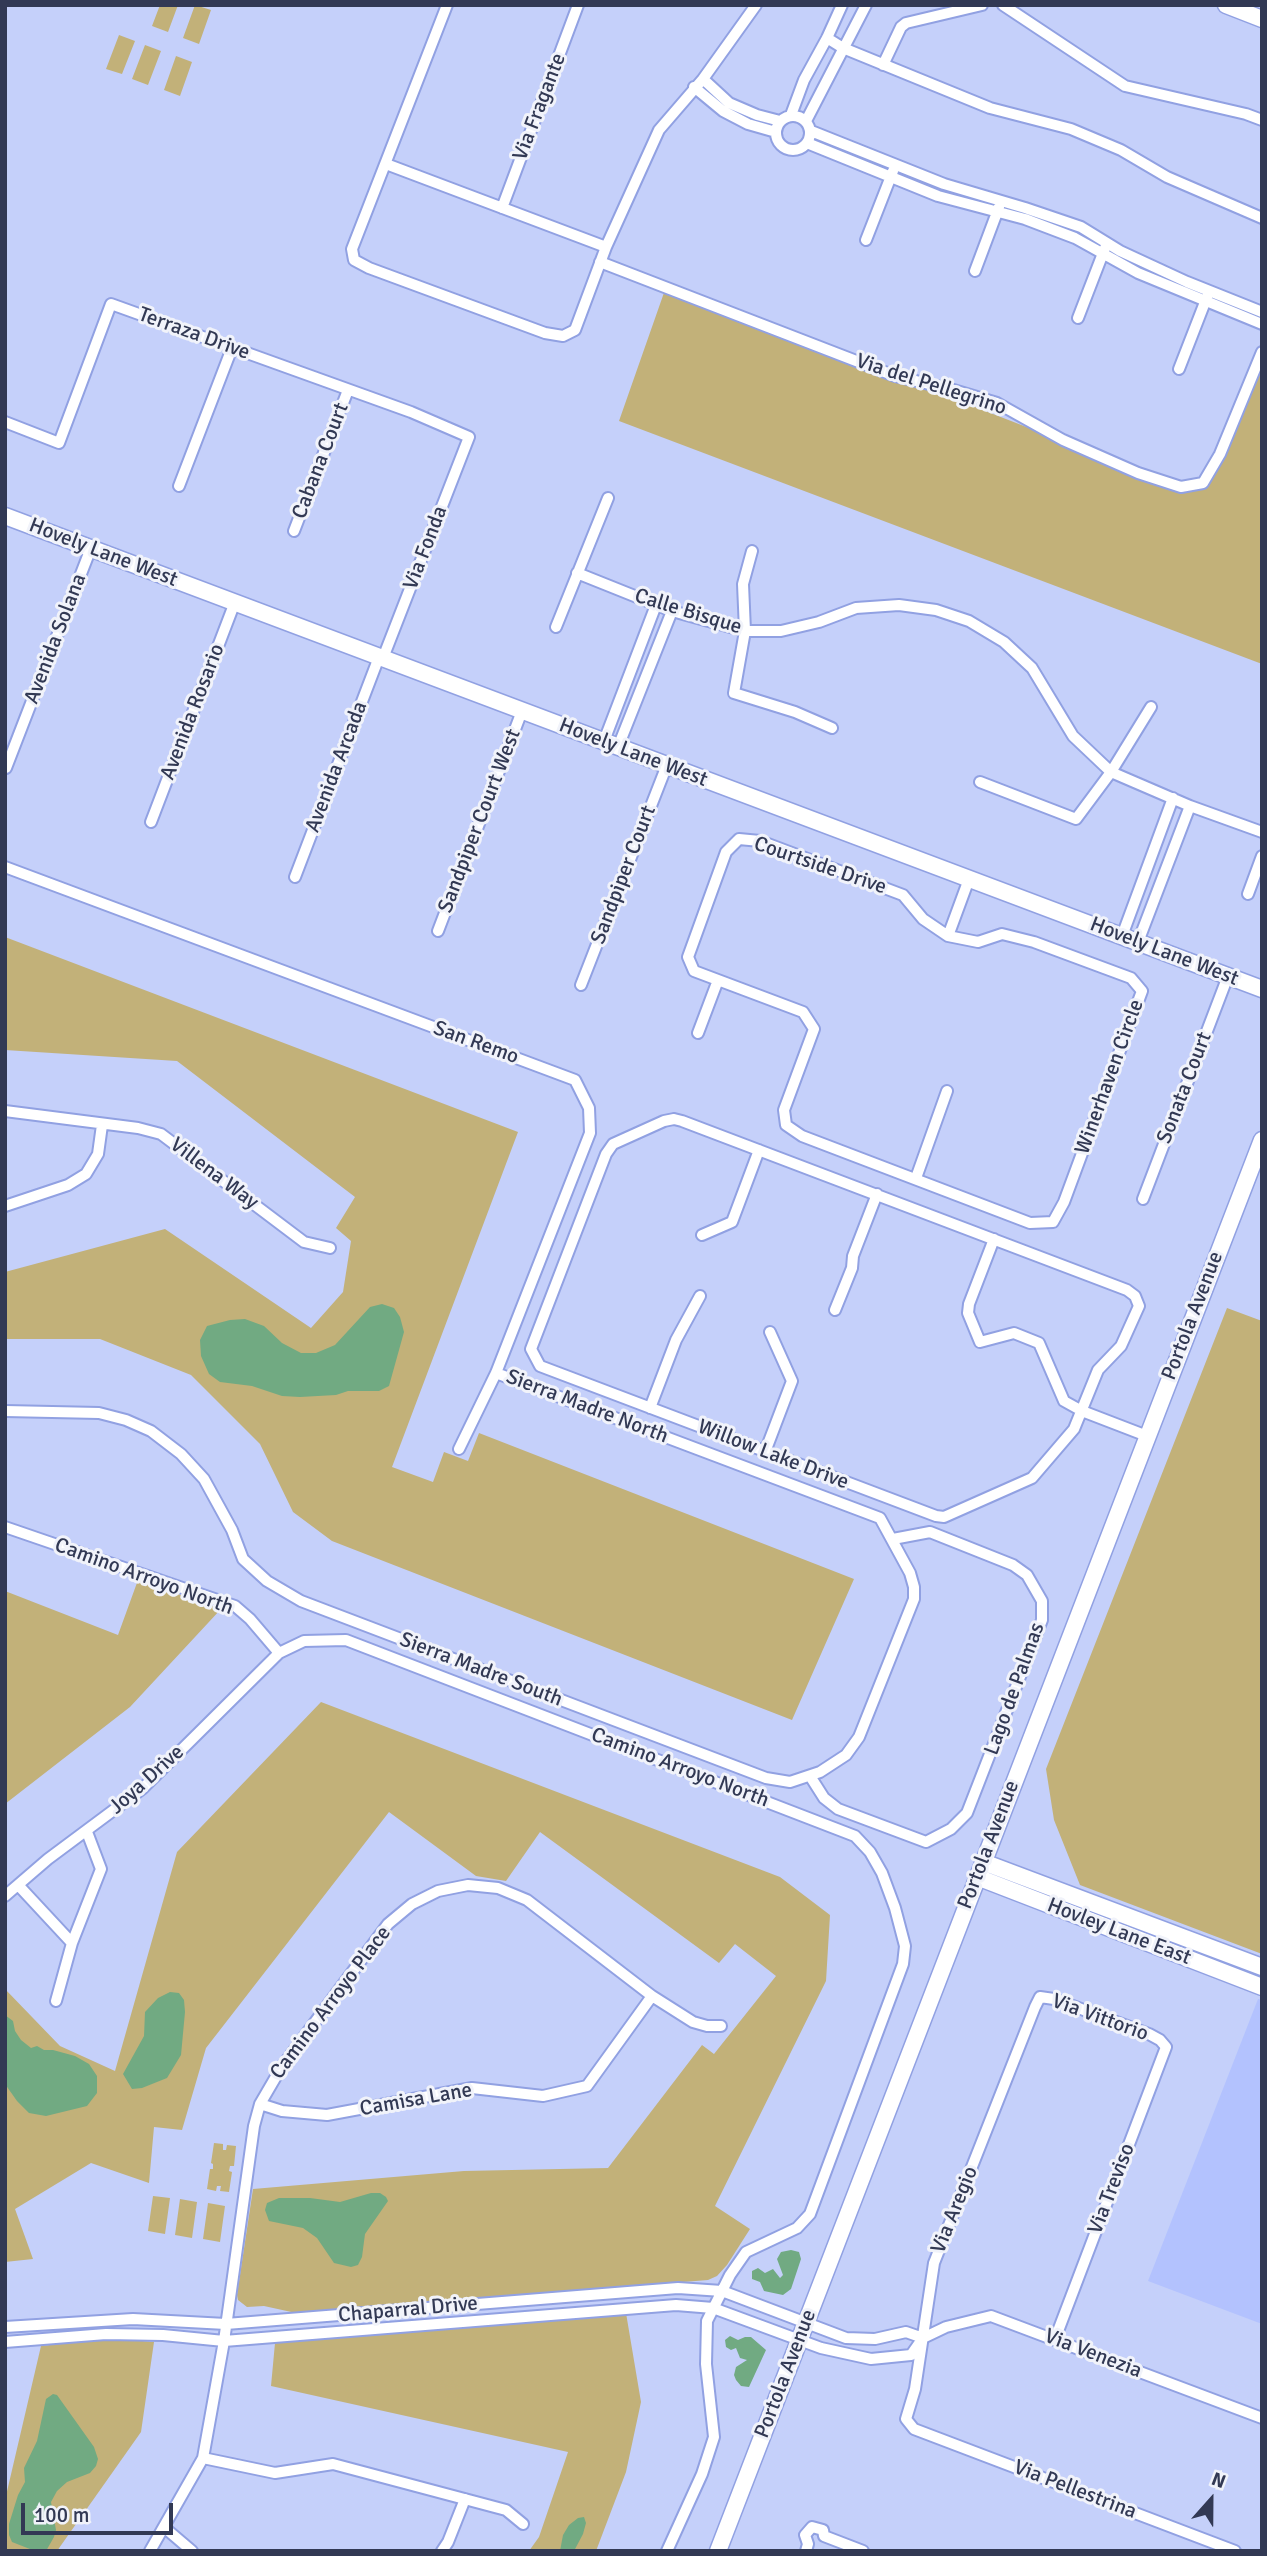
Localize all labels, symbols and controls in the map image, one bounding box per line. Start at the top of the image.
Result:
street label: Via Fragante [508,50,572,164]
street label: Terraza Drive [135,302,253,366]
street label: Via del Pellegrino [852,349,1010,421]
street label: Cabana Court [287,400,355,522]
street label: Via Fonda [399,503,453,593]
street label: Hovely Lane West [25,513,181,593]
street label: Avenida Solana [20,570,92,708]
street label: Calle Bisque [631,584,745,640]
street label: Avenida Rosario [156,640,230,784]
street label: Avenida Arcada [300,698,374,836]
street label: Hovely Lane West [555,713,711,793]
street label: Sandpiper Court West [433,726,527,916]
street label: Sandpiper Court [586,802,662,948]
street label: Courtside Drive [750,832,890,900]
street label: Hovely Lane West [1086,912,1242,992]
street label: Winerhaven Circle [1070,996,1150,1158]
street label: San Remo [430,1016,522,1070]
street label: Sonata Court [1152,1029,1218,1147]
street label: Villena Way [165,1133,263,1215]
street label: Portola Avenue [1157,1248,1229,1384]
street label: Sierra Madre North [502,1364,672,1450]
street label: Willow Lake Drive [694,1415,852,1495]
street label: Camino Arroyo North [51,1533,237,1621]
street label: Lago de Palmas [979,1619,1051,1759]
street label: Sierra Madre South [396,1627,566,1713]
street label: Camino Arroyo North [588,1722,772,1814]
street label: Joya Drive [104,1740,190,1820]
street label: Portola Avenue [953,1777,1025,1913]
street label: Hovley Lane East [1044,1893,1194,1971]
street label: Camino Arroyo Place [265,1921,397,2085]
street label: Via Vittorio [1048,1989,1152,2047]
street label: Camisa Lane [358,2078,474,2122]
street label: Via Treviso [1083,2140,1141,2238]
street label: Via Aregio [926,2163,984,2257]
street label: Chaparral Drive [337,2291,479,2329]
street label: Portola Avenue [750,2306,822,2442]
street label: Via Venezia [1041,2324,1145,2384]
street label: Via Pellestrina [1010,2455,1140,2525]
north arrow [1176,2465,1246,2535]
text: N [1208,2467,1229,2494]
scale bar [24,2490,177,2534]
text: 100 m [34,2502,89,2528]

